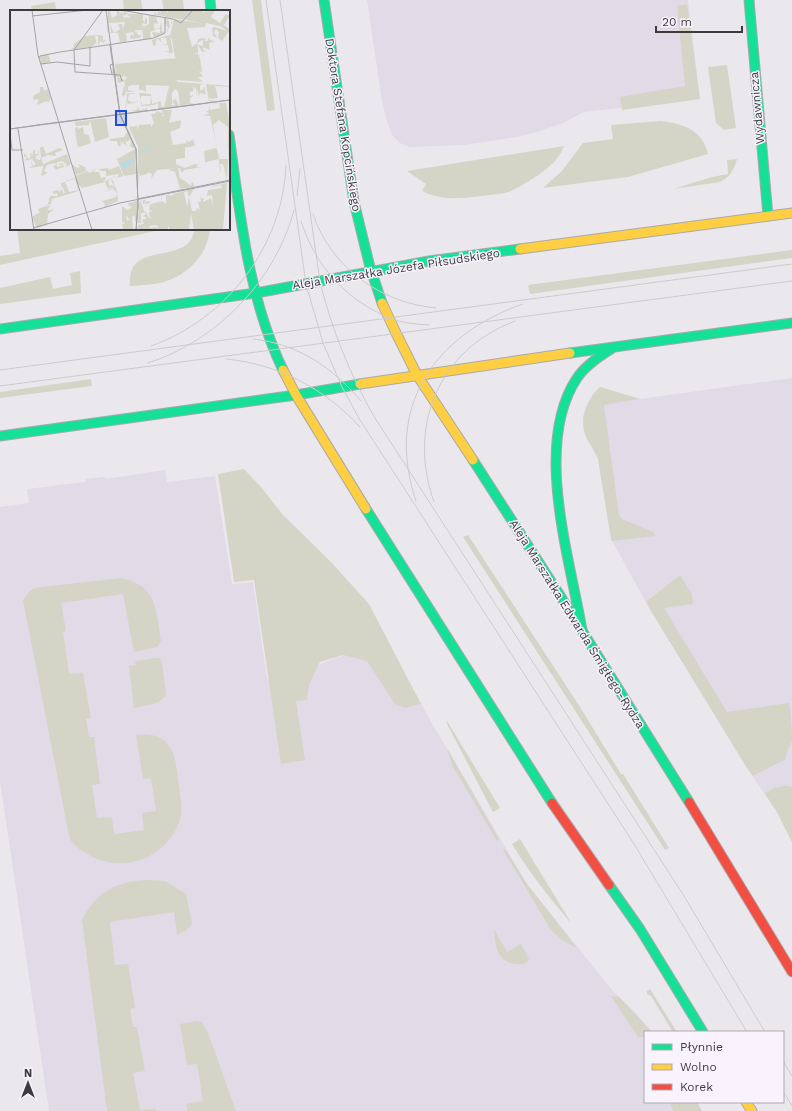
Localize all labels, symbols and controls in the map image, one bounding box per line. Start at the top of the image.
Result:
scale bar [656,8,742,34]
inset map [10,10,230,230]
text: 20 m [662,15,692,29]
street label: Doktora Stefana Kopcińskiego [322,37,364,213]
street label: Wydawnicza [747,71,767,145]
street label: Aleja Marszałka Józefa Piłsudskiego [291,246,501,292]
street label: Aleja Marszałka Edwarda Śmigłego-Rydza [506,517,648,731]
legend [644,1031,784,1103]
text: Płynnie [680,1040,723,1054]
text: Wolno [680,1060,717,1074]
north arrow [8,1063,48,1103]
text: N [24,1067,32,1080]
text: Korek [680,1080,713,1094]

